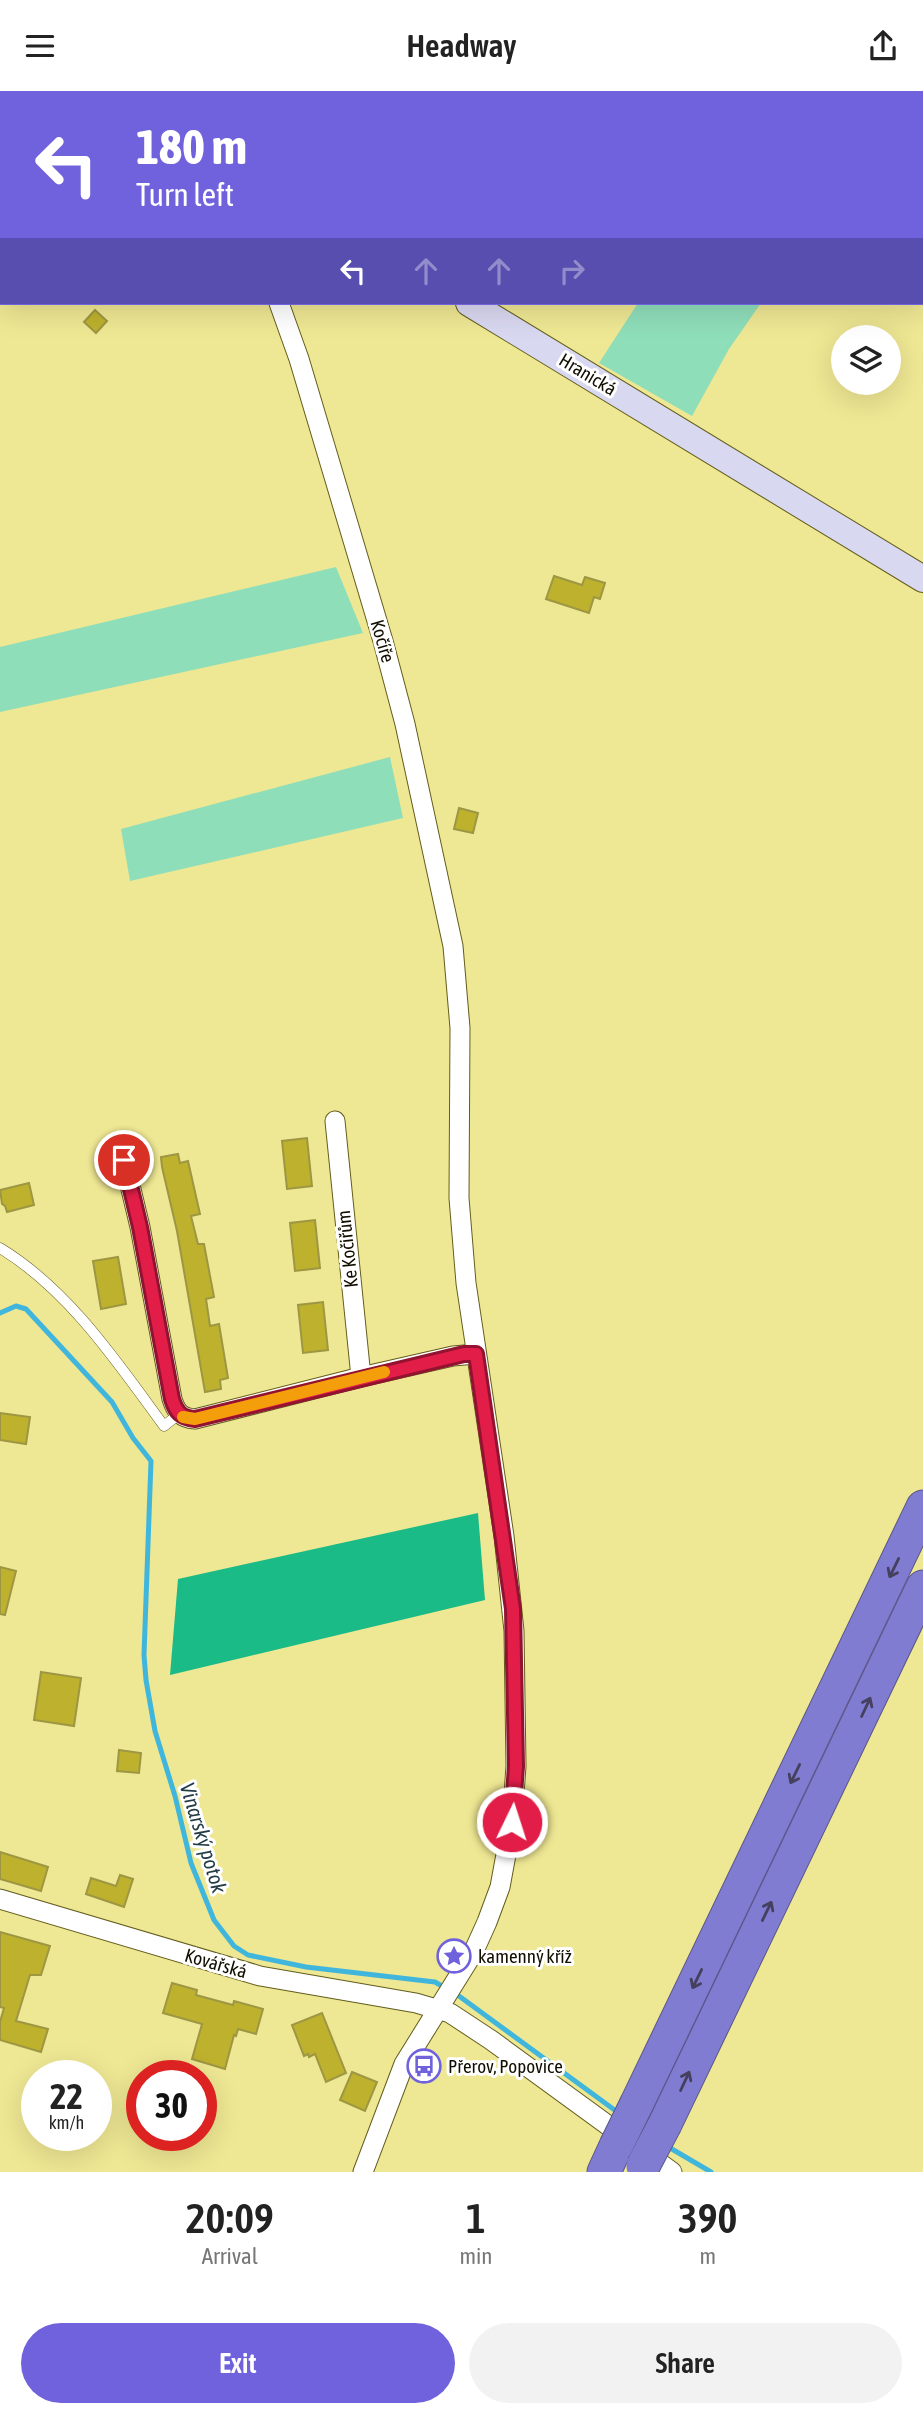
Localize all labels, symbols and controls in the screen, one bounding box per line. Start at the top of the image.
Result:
icon: menu [21,27,59,65]
text: Headway [406,27,517,64]
icon: share [864,27,902,65]
text: 180 m [136,118,247,174]
icon: left [21,119,112,210]
text: Turn left [136,176,234,213]
icon: left [334,252,372,290]
icon: ahead [407,252,445,290]
icon: ahead [480,252,518,290]
icon: right [553,252,591,290]
map controls [831,325,901,395]
button: layers [831,325,901,395]
street label: Hranická [555,348,621,400]
street label: Kočíře [366,617,400,665]
pin [94,1130,154,1190]
icon: arrive [105,1141,143,1179]
street label: Ke Kočiřům [332,1209,362,1289]
one-way arrow [886,1557,900,1578]
one-way arrow [860,1697,873,1718]
one-way arrow [788,1763,802,1784]
water label: Vinarský potok [176,1780,232,1897]
position arrow [475,1785,549,1859]
one-way arrow [761,1901,774,1922]
place icon: kamenný kříž [435,1937,473,1975]
street label: Kovářská [182,1944,250,1982]
place label: kamenný kříž [478,1945,572,1967]
one-way arrow [689,1968,703,1989]
bus stop icon: Přerov, Popovice [405,2047,443,2085]
place label: Přerov, Popovice [448,2055,563,2077]
speed limit sign: 30 [126,2060,217,2151]
one-way arrow [678,2071,692,2092]
text: 22 [50,2076,83,2116]
text: km/h [49,2112,84,2133]
text: 20:09 [186,2194,274,2242]
text: 1 [466,2194,486,2242]
text: 390 [678,2194,737,2242]
text: Arrival [202,2243,258,2269]
text: min [459,2243,492,2269]
text: m [699,2243,716,2269]
button: Exit [21,2323,455,2403]
button: Share [469,2323,902,2403]

